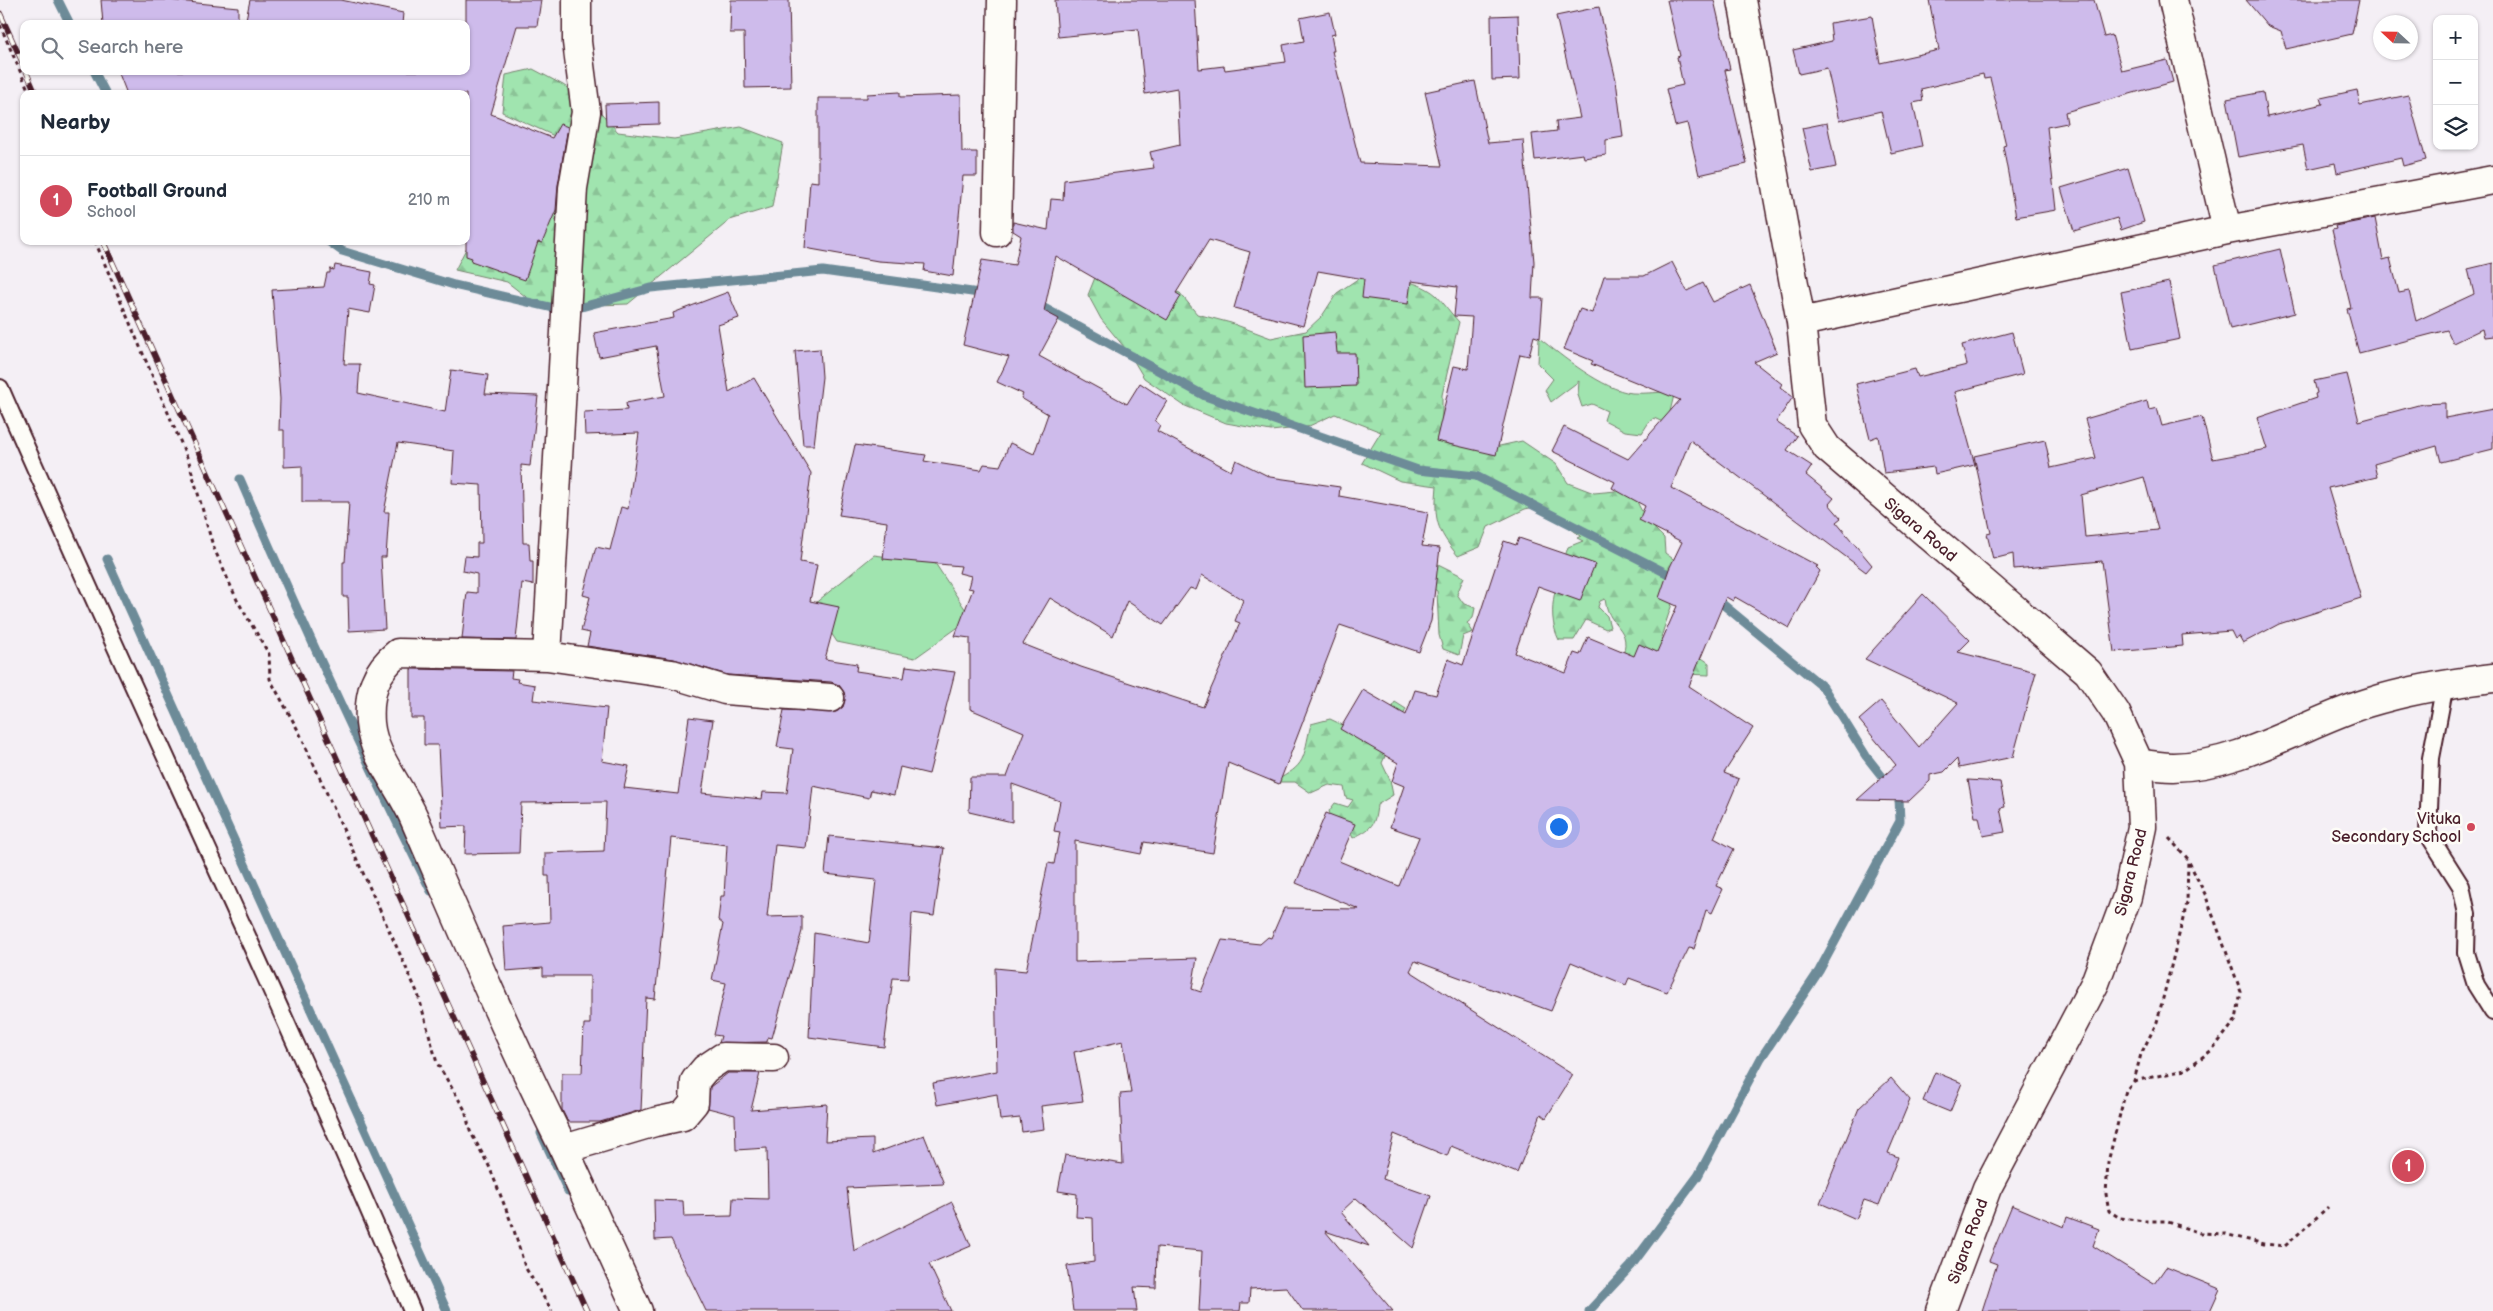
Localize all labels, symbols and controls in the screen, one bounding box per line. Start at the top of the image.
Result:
north arrow [2373,15,2418,60]
map controls [2433,15,2478,150]
button: + [2433,15,2478,60]
search box [20,20,470,75]
icon: search [38,34,66,62]
text: Search here [78,36,183,59]
button: − [2433,60,2478,105]
button: layers [2433,105,2478,150]
text: Nearby [40,110,110,135]
text: Football Ground [87,180,227,203]
text: 1 [53,191,59,210]
text: 210 m [408,191,450,210]
text: School [87,203,136,222]
street label: Sigara Road [1880,494,1960,566]
place label: Vituka Secondary School [2331,810,2461,847]
your location [1546,814,1572,840]
marker: Vituka Secondary School [2465,821,2477,833]
street label: Sigara Road [2111,827,2151,918]
pin: 1 [2392,1147,2424,1185]
street label: Sigara Road [1944,1196,1993,1287]

